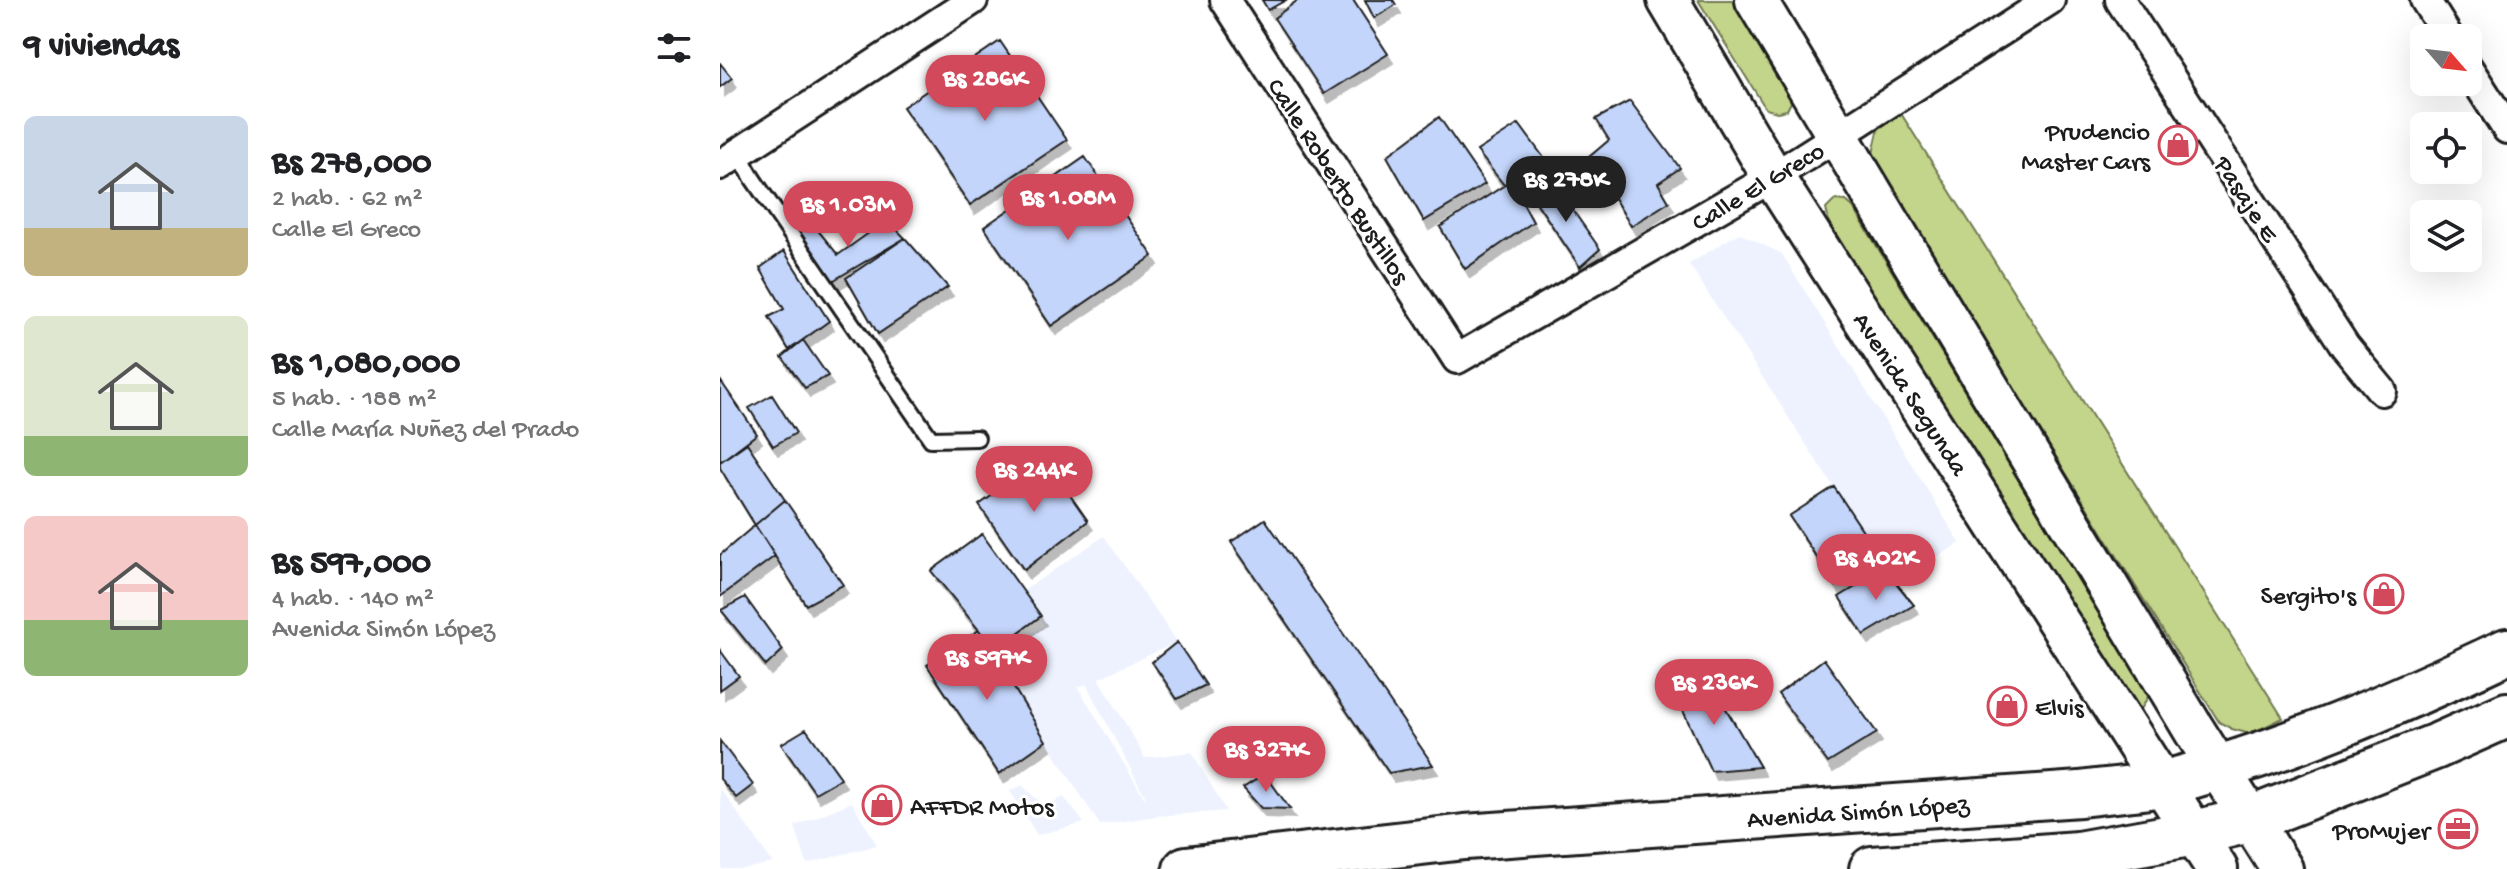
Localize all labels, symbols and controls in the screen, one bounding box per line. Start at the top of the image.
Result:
north arrow [2410,24,2482,96]
map controls [2410,24,2482,272]
icon: filters [652,26,696,70]
text: 9 viviendas [24,28,179,68]
pin: Bs 286K [911,55,1059,123]
text: Bs 286K [943,65,1027,96]
street label: Calle Roberto Bustillos [1258,74,1415,292]
button: locate [2410,112,2482,184]
place label: Prudencio Master Cars [2021,119,2151,180]
shop icon: Prudencio Master Cars [2157,124,2199,166]
street label: Calle El Greco [1687,137,1831,241]
text: Bs 278,000 [272,145,432,185]
icon: home [88,148,184,244]
street label: Pasaje E [2205,151,2284,250]
pin: Bs 278K [1492,156,1640,224]
text: Bs 278K [1524,166,1608,197]
pin: Bs 1.08M [985,174,1151,242]
pin: Bs 1.03M [765,181,931,249]
text: Bs 1.08M [1021,184,1115,215]
text: 2 hab. · 62 m² [272,185,423,216]
text: Bs 1.03M [801,191,895,222]
button: layers [2410,200,2482,272]
text: Calle El Greco [272,216,421,247]
street label: Avenida Segunda [1844,308,1973,484]
text: Bs 1,080,000 [272,345,460,385]
icon: home [88,348,184,444]
text: 5 hab. · 188 m² [272,385,437,416]
text: Calle María Nuñez del Prado [272,416,579,447]
pin: Bs 244K [960,446,1108,514]
text: Bs 244K [994,456,1074,487]
pin: Bs 402K [1802,534,1950,602]
text: Bs 402K [1834,544,1918,575]
text: Bs 597,000 [272,545,431,585]
icon: home [88,548,184,644]
shop icon: Sergito's [2363,573,2405,615]
place label: Sergito's [2261,583,2357,614]
text: 4 hab. · 140 m² [272,585,434,616]
text: Avenida Simón López [272,616,495,647]
pin: Bs 597K [913,634,1061,702]
text: Bs 597K [945,644,1029,675]
pin: Bs 236K [1640,659,1788,727]
text: Bs 236K [1673,669,1755,700]
shop icon: Elvis [1986,685,2028,727]
place label: Elvis [2035,695,2085,726]
pin: Bs 327K [1192,726,1340,794]
text: Bs 327K [1224,736,1308,767]
shop icon: AFFDR Motos [861,784,903,826]
street label: Avenida Simón López [1746,791,1972,838]
place label: AFFDR Motos [910,794,1055,825]
office icon: ProMujer [2437,808,2479,850]
place label: ProMujer [2332,818,2433,849]

